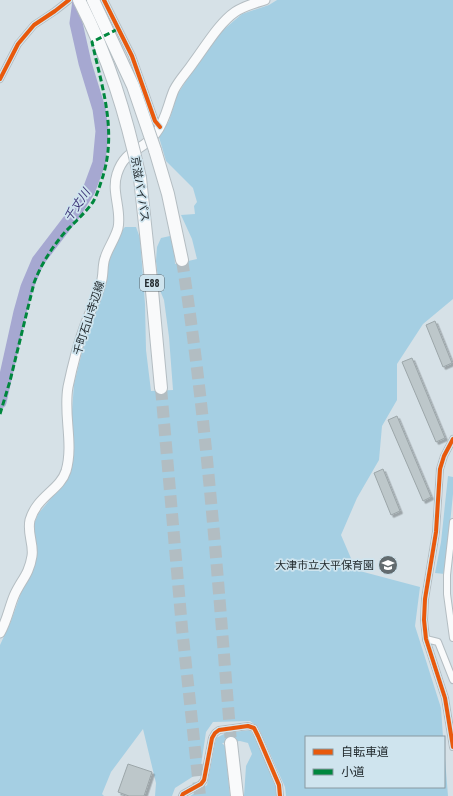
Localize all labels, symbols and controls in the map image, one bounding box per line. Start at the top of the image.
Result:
street label: 京滋バイパス [128,155,152,223]
water label: 千丈川 [61,185,94,224]
road number: E88 [140,275,164,291]
street label: 千町石山寺辺線 [71,279,107,357]
school or university icon: 大津市立大平保育園 [377,554,399,576]
place label: 大津市立大平保育園 [275,559,374,572]
legend [305,736,445,788]
text: 自転車道 [341,745,389,759]
text: 小道 [341,765,365,779]

